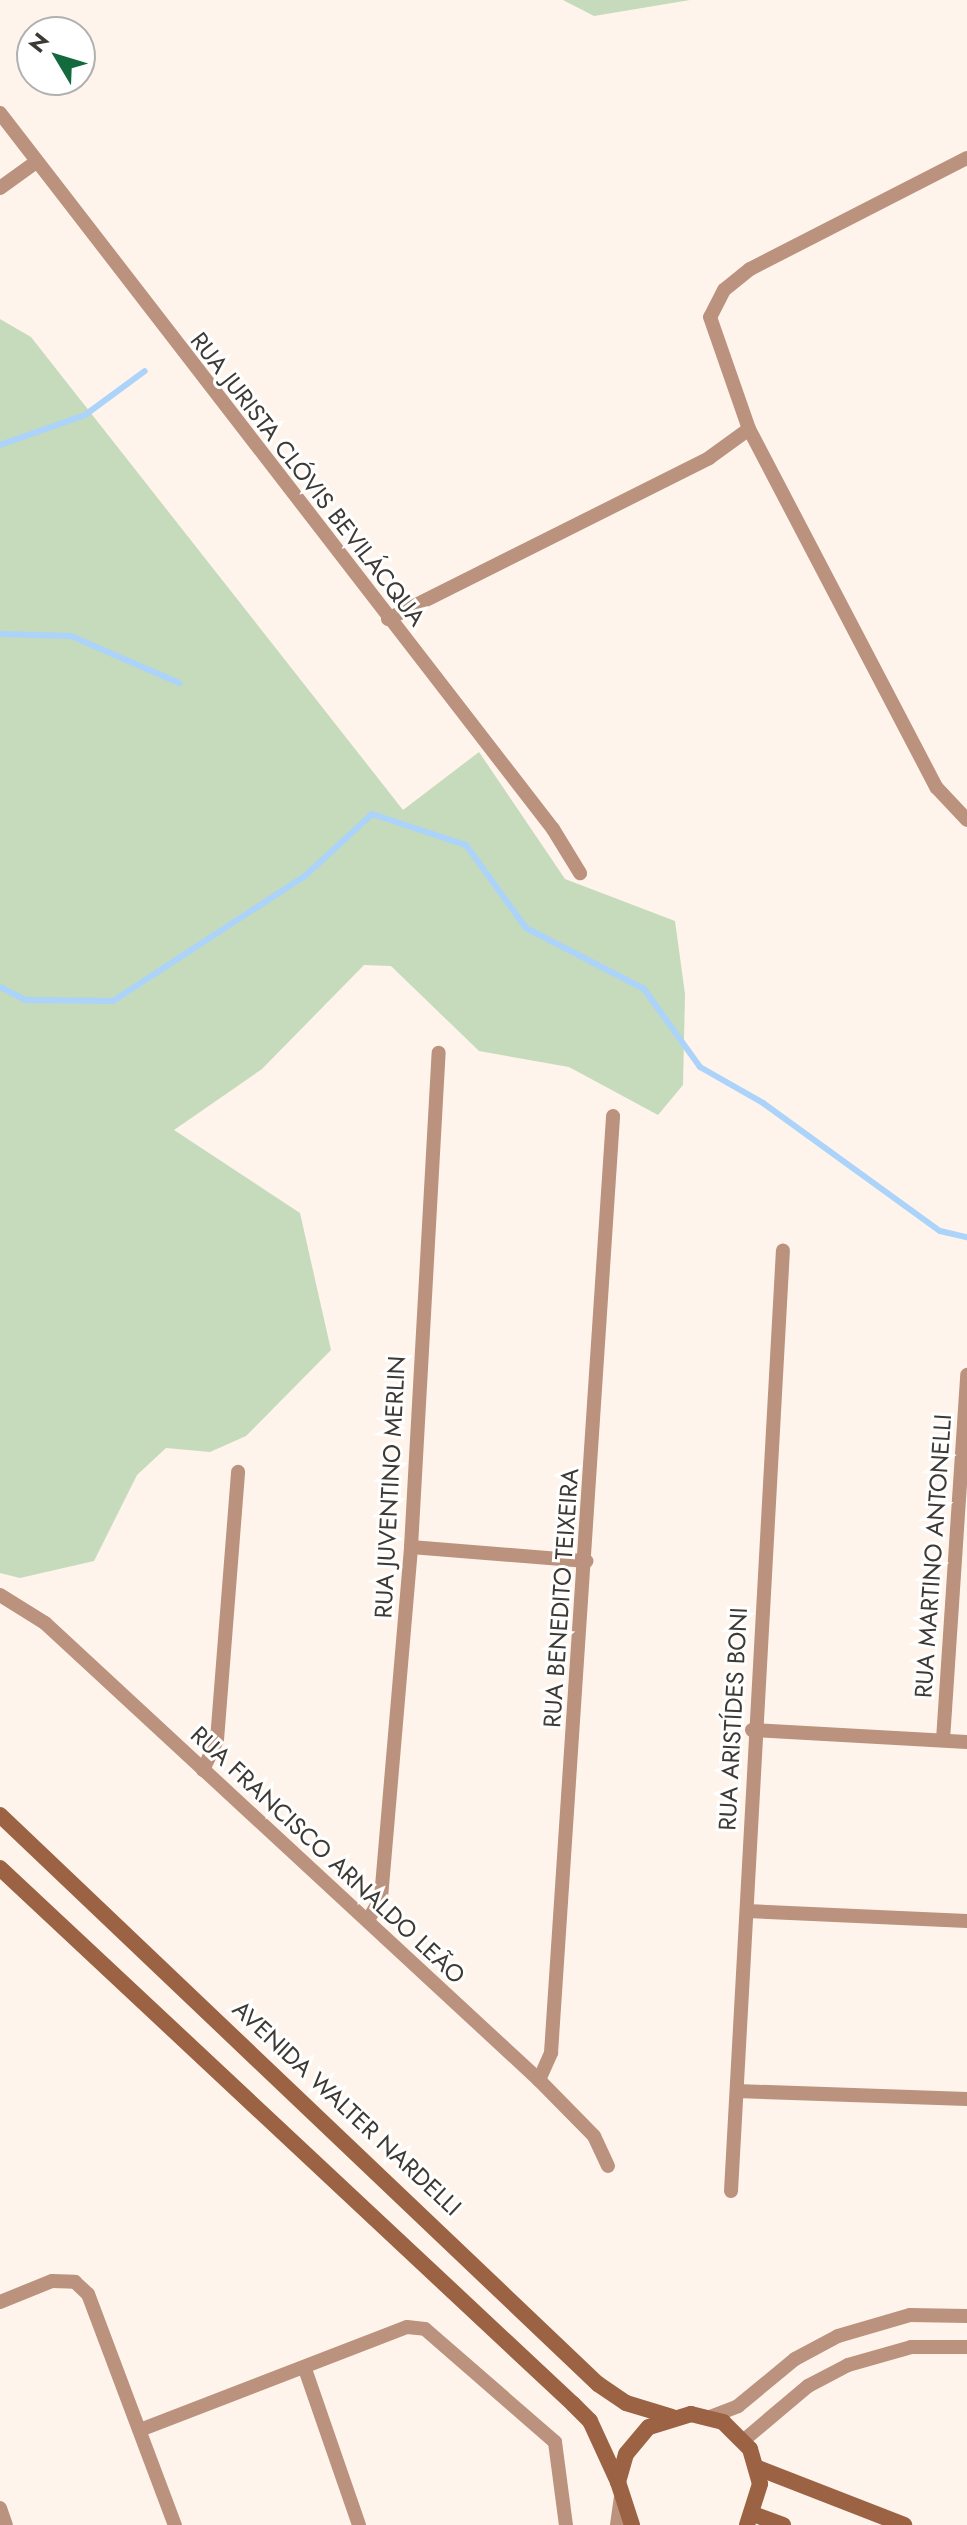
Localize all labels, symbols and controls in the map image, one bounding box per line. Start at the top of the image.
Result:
north arrow [16,16,96,96]
text: N [21,26,57,59]
street label: RUA JURISTA CLÓVIS BEVILÁCQUA [184,326,432,632]
street label: RUA JUVENTINO MERLIN [369,1355,411,1619]
street label: RUA MARTINO ANTONELLI [909,1413,957,1699]
street label: RUA BENEDITO TEIXEIRA [538,1467,584,1729]
street label: RUA ARISTÍDES BONI [713,1607,753,1831]
street label: RUA FRANCISCO ARNALDO LEÃO [185,1720,471,1990]
street label: AVENIDA WALTER NARDELLI [227,1995,467,2221]

